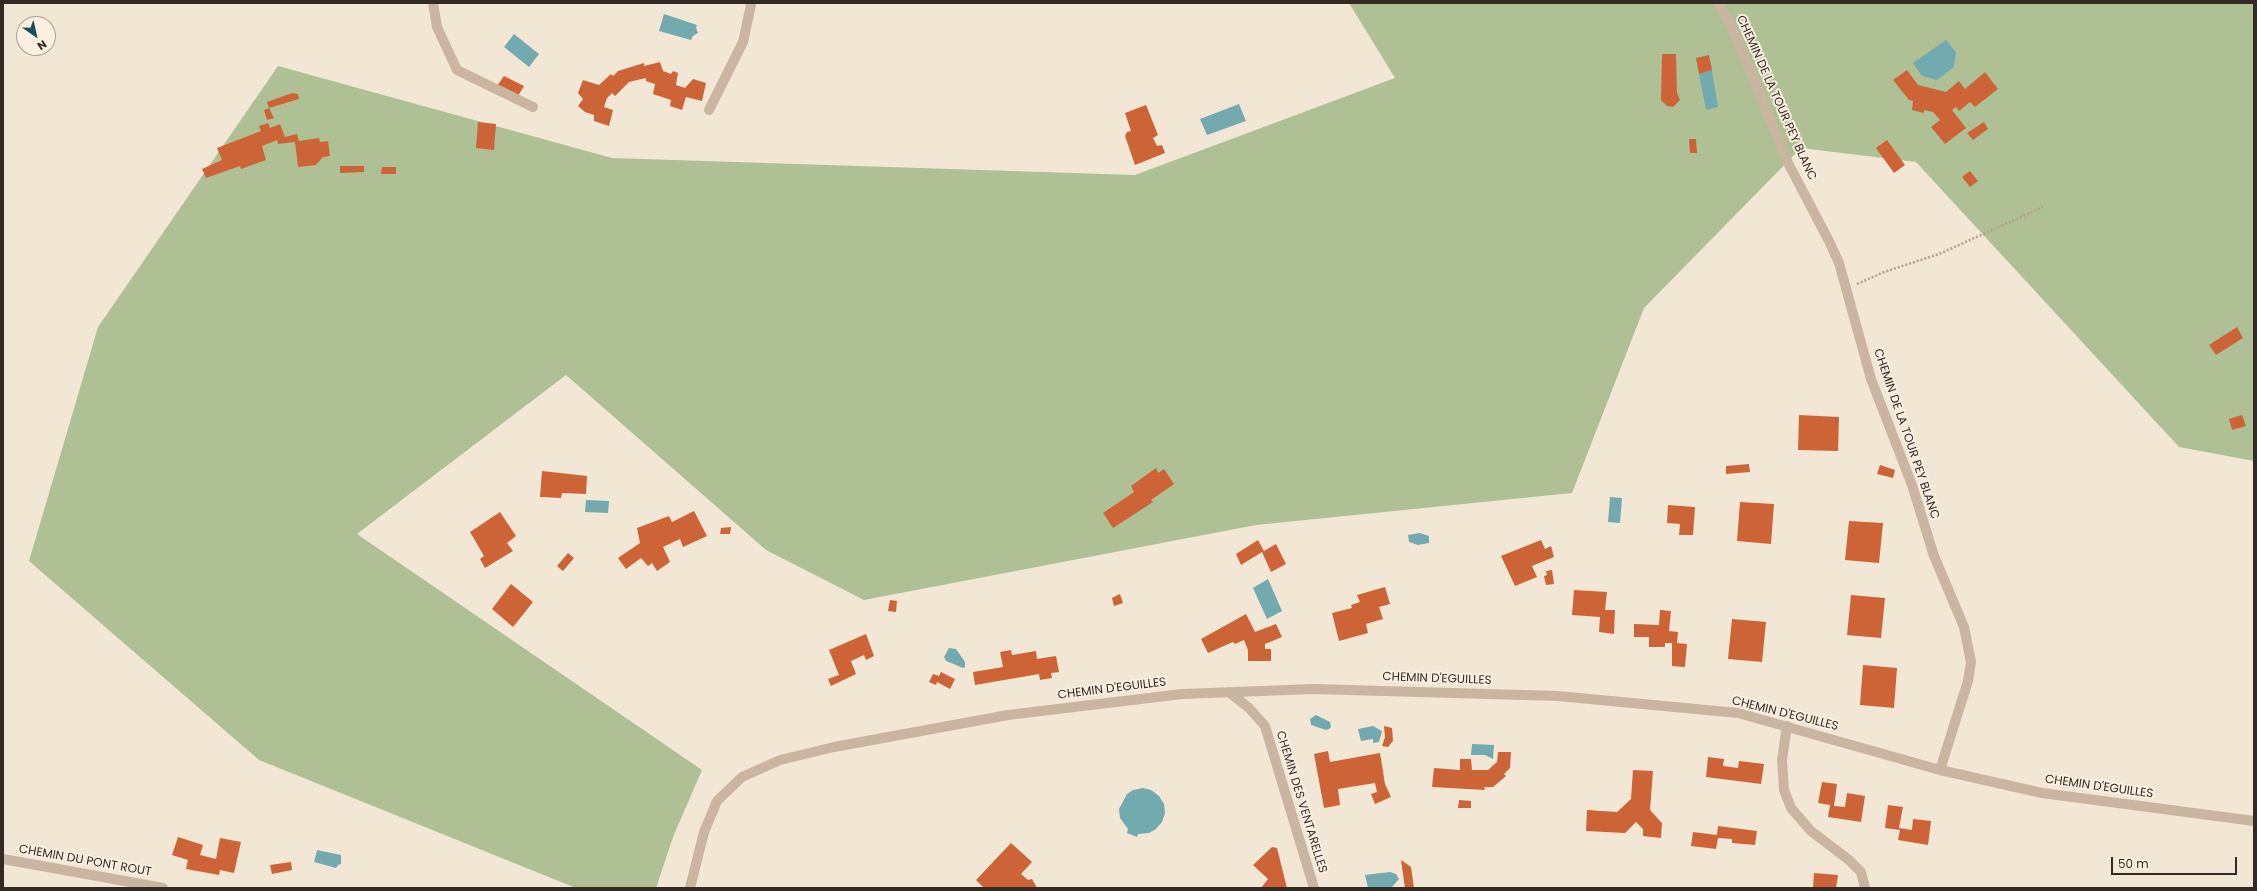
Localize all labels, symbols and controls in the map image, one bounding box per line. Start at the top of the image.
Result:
street label: CHEMIN DE LA TOUR PEY BLANC [1733,13,1819,183]
north arrow [16,16,56,56]
text: N [34,36,50,54]
street label: CHEMIN DE LA TOUR PEY BLANC [1870,347,1942,521]
street label: CHEMIN D'EGUILLES [1382,670,1492,688]
street label: CHEMIN D'EGUILLES [1057,675,1167,703]
street label: CHEMIN D'EGUILLES [1730,694,1840,734]
street label: CHEMIN DES VENTARELLES [1273,729,1329,875]
street label: CHEMIN D'EGUILLES [2044,772,2154,802]
street label: CHEMIN DU PONT ROUT [18,842,152,880]
scale bar [2113,849,2239,875]
text: 50 m [2118,855,2149,872]

